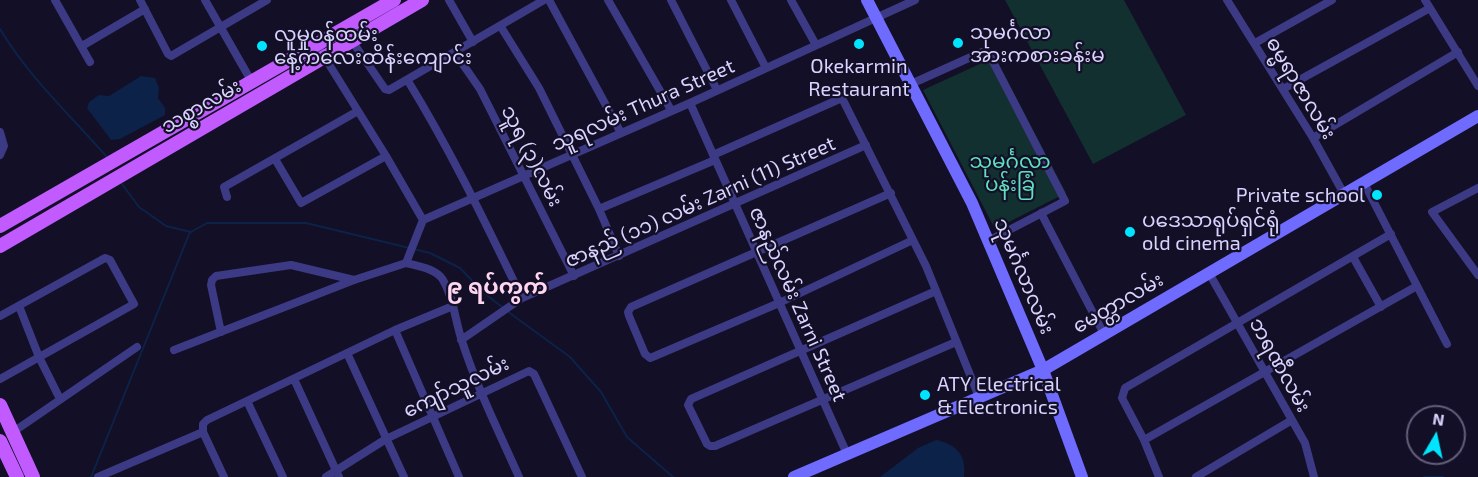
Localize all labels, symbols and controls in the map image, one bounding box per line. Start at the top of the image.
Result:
place label: သုမင်္ဂလာ အားကစားခန်းမ [970,20,1105,67]
place label: လူမှုဝန်ထမ်း နေ့ကလေးထိန်းကျောင်း [274,22,472,69]
street label: ဓမ္မရာဇာလမ်း [1261,32,1341,144]
marker: သုမင်္ဂလာ အားကစားခန်းမ [951,36,965,50]
marker: Okekarmin Restaurant [852,37,866,51]
marker: လူမှုဝန်ထမ်း နေ့ကလေးထိန်းကျောင်း [255,39,269,53]
street label: သူရလမ်း Thura Street [548,54,738,156]
place label: Okekarmin Restaurant [808,54,910,101]
street label: သစ္စာလမ်း [157,74,245,138]
street label: သူရ (၃)လမ်း [496,101,568,211]
street label: ဇာနည် (၁၁) လမ်း Zarni (11) Street [561,131,839,273]
park label: သုမင်္ဂလာ ပန်းခြံ [969,149,1051,196]
place label: Private school [1236,183,1365,207]
marker: Private school [1370,188,1384,202]
street label: ဇာနည်လမ်း Zarni Street [744,203,852,405]
place label: ပဒေသာရုပ်ရှင်ရုံ old cinema [1142,208,1280,255]
street label: သုမင်္ဂလာလမ်း [989,214,1059,338]
marker: ပဒေသာရုပ်ရှင်ရုံ old cinema [1123,225,1137,239]
street label: မေတ္တာလမ်း [1069,268,1167,338]
district label: ၉ ရပ်ကွက် [446,274,548,300]
street label: ဘရဏီလမ်း [1244,314,1316,416]
street label: ကျော်သူလမ်း [399,351,513,423]
place label: ATY Electrical & Electronics [937,372,1061,419]
marker: ATY Electrical & Electronics [918,388,932,402]
north arrow [1406,405,1466,465]
text: N [1431,408,1446,429]

